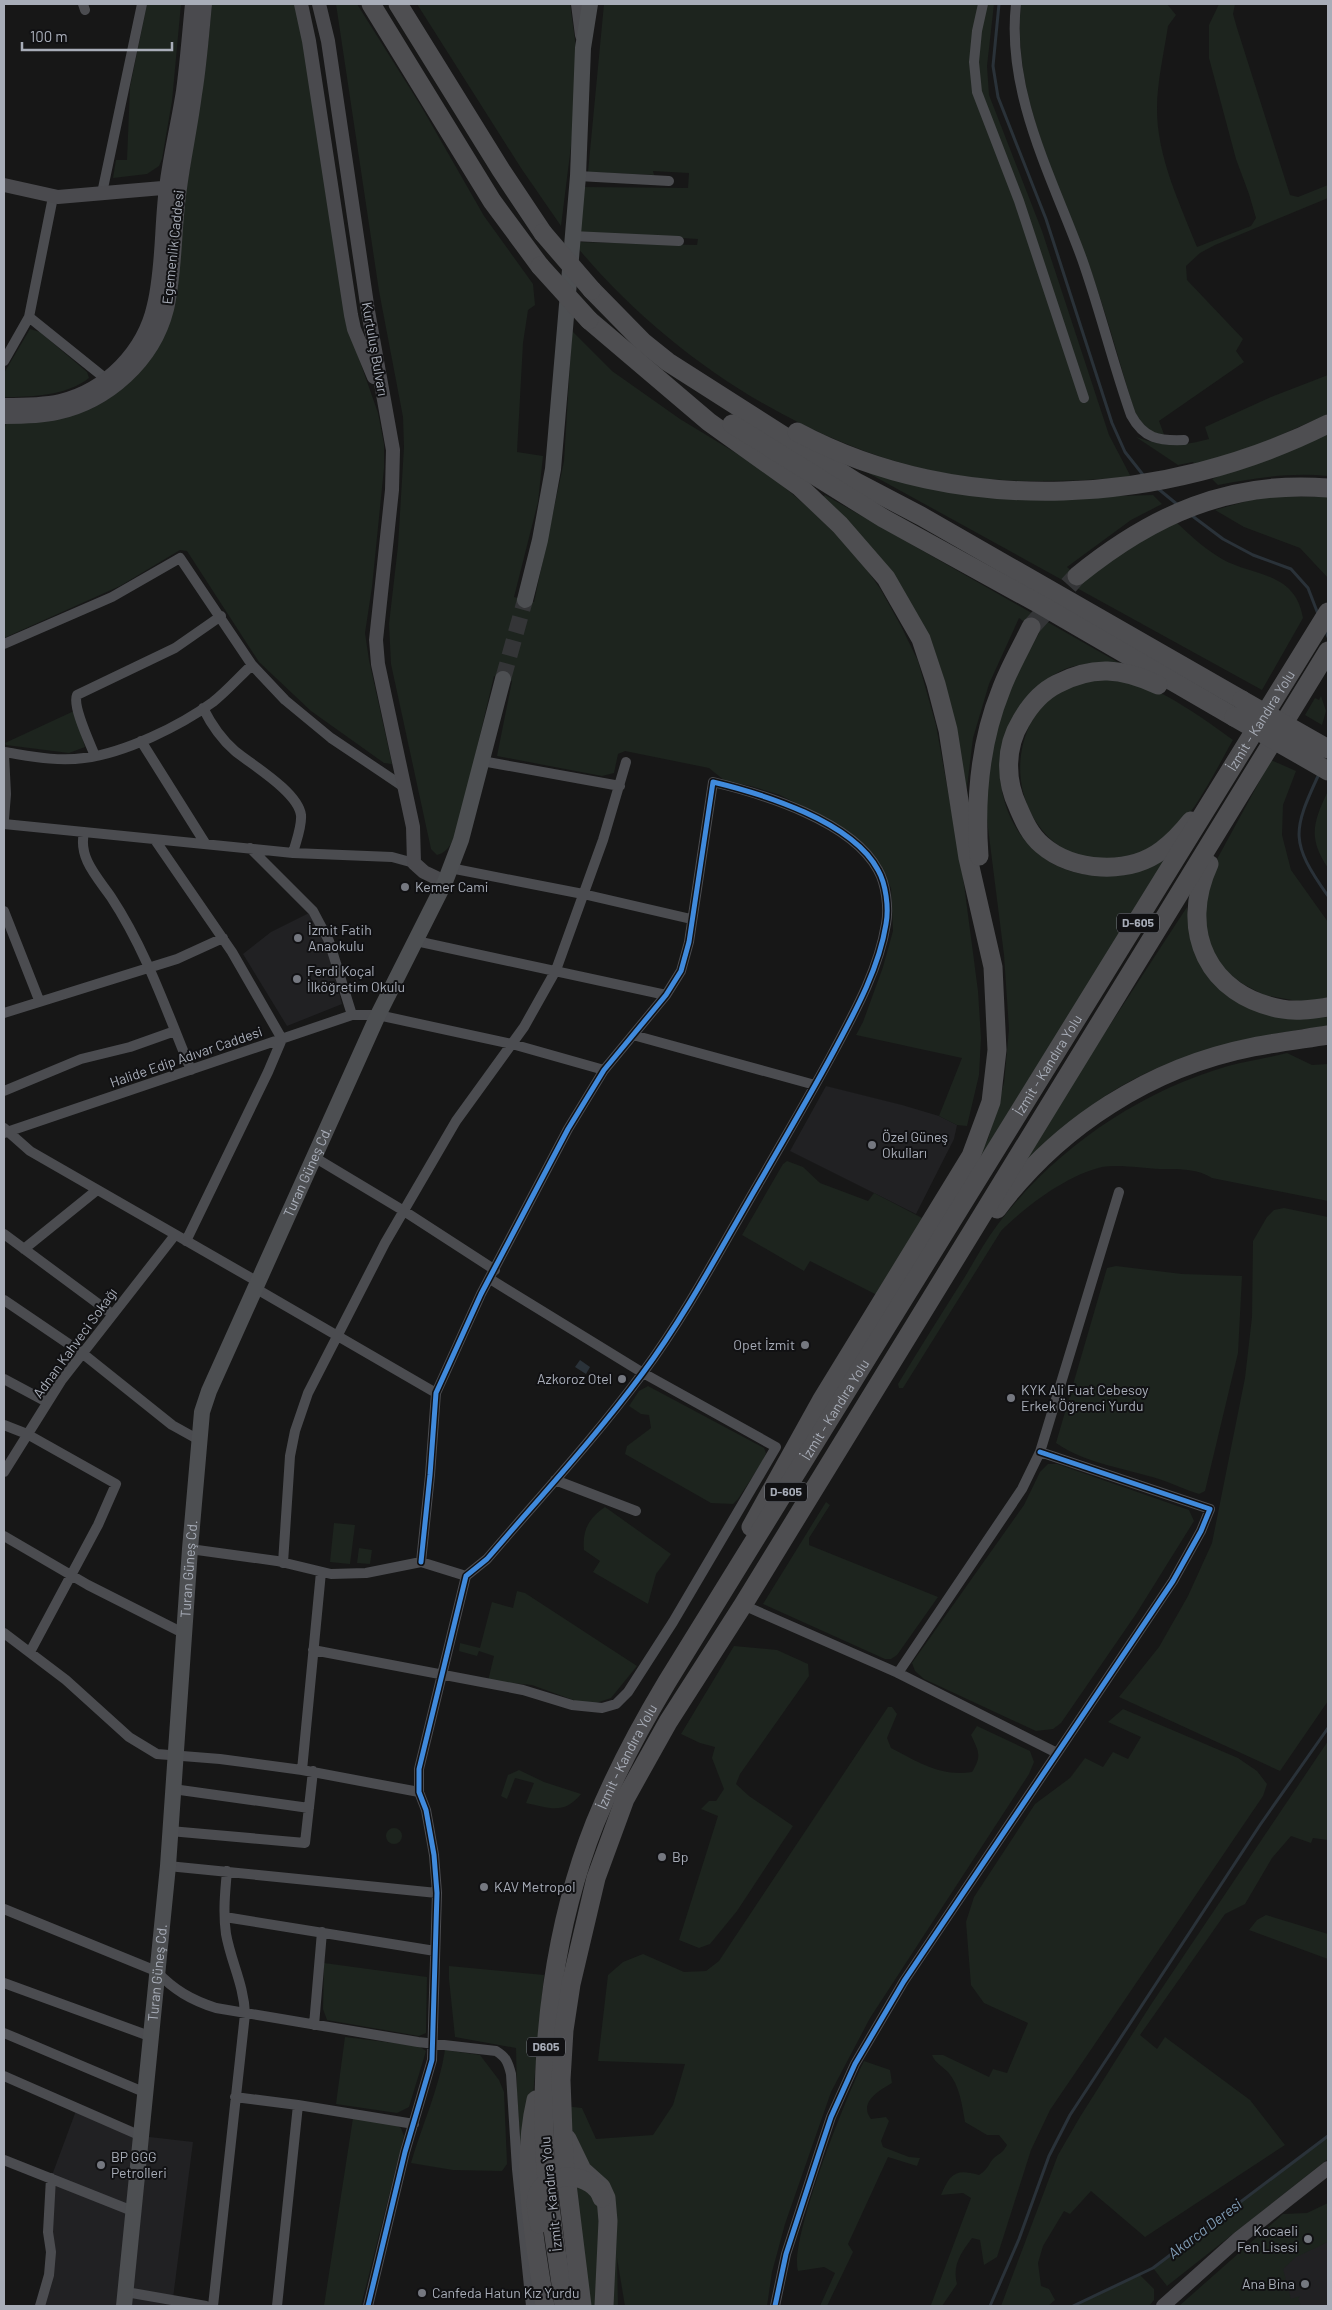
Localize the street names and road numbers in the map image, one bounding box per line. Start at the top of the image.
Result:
street label: Egemenlik Caddesi [158,189,187,305]
street label: Kurtuluş Bulvarı [359,301,392,397]
street label: İzmit - Kandıra Yolu [1223,667,1298,774]
road number: D-605 [1117,914,1159,932]
street label: İzmit - Kandıra Yolu [1010,1011,1085,1118]
street label: Halide Edip Adıvar Caddesi [107,1022,264,1091]
street label: Turan Güneş Cd. [279,1123,335,1220]
street label: Adnan Kahveci Sokağı [29,1284,120,1401]
street label: İzmit - Kandıra Yolu [797,1356,872,1463]
road number: D-605 [765,1482,807,1501]
street label: Turan Güneş Cd. [176,1519,201,1618]
street label: İzmit - Kandıra Yolu [593,1701,660,1812]
street label: Turan Güneş Cd. [143,1923,170,2022]
road number: D605 [527,2038,565,2056]
street label: İzmit - Kandıra Yolu [536,2136,565,2252]

